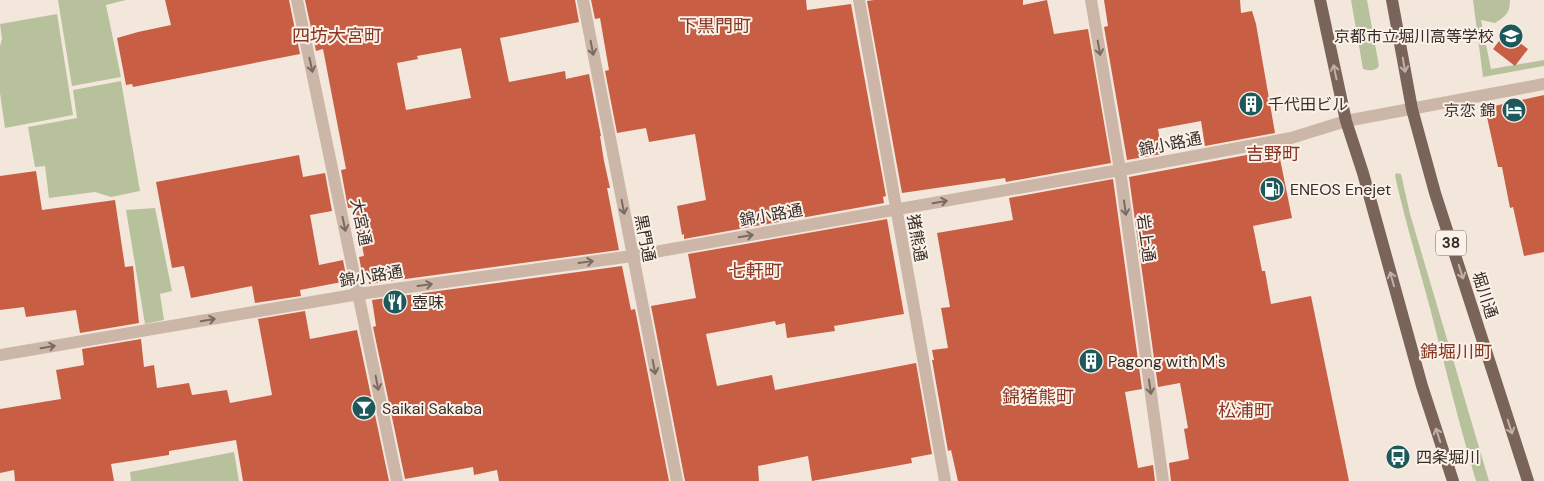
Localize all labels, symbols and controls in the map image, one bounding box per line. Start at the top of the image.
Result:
district label: 下黒門町 [679,14,751,38]
school or university icon: 京都市立堀川高等学校 [1498,23,1524,49]
district label: 四坊大宮町 [292,24,382,48]
place label: 京都市立堀川高等学校 [1334,26,1494,47]
one-way arrow [588,39,598,55]
one-way arrow [1094,40,1104,56]
one-way arrow [307,56,316,72]
one-way arrow [1400,57,1410,73]
one-way arrow [1330,64,1339,80]
building icon: 千代田ビル [1238,91,1264,117]
place label: 千代田ビル [1268,94,1348,115]
hotel icon: 京恋 錦 [1501,97,1527,123]
place label: 京恋 錦 [1444,100,1496,121]
street label: 錦小路通 [1137,128,1203,160]
district label: 吉野町 [1246,142,1300,166]
fuel station icon: ENEOS Enejet [1259,176,1285,202]
place label: ENEOS Enejet [1290,179,1391,200]
street label: 大宮通 [346,196,376,248]
one-way arrow [932,196,948,206]
one-way arrow [619,199,628,215]
street label: 錦小路通 [738,199,804,231]
one-way arrow [1120,200,1130,216]
street label: 黒門通 [630,212,660,264]
street label: 猪熊通 [902,213,932,263]
street label: 岩上通 [1132,213,1160,263]
one-way arrow [340,215,350,231]
one-way arrow [738,230,754,240]
road number: 38 [1436,230,1466,256]
one-way arrow [577,257,593,267]
district label: 七軒町 [728,259,782,283]
street label: 錦小路通 [338,261,404,291]
one-way arrow [1456,264,1466,280]
street label: 堀川通 [1468,269,1502,321]
one-way arrow [1387,271,1396,287]
one-way arrow [416,280,432,290]
restaurant icon: 壺味 [382,289,408,315]
place label: 壺味 [412,292,444,313]
one-way arrow [200,314,216,324]
district label: 錦堀川町 [1420,340,1492,364]
one-way arrow [40,341,56,351]
building icon: Pagong with M's [1078,348,1104,374]
place label: Pagong with M's [1108,351,1226,372]
one-way arrow [650,359,660,375]
one-way arrow [373,375,382,391]
one-way arrow [1145,378,1155,394]
district label: 錦猪熊町 [1002,385,1074,409]
bar icon: Saikai Sakaba [351,395,377,421]
place label: Saikai Sakaba [382,398,482,419]
district label: 松浦町 [1218,399,1272,423]
one-way arrow [1506,419,1516,435]
one-way arrow [1433,427,1442,443]
bus stop icon: 四条堀川 [1385,444,1411,470]
place label: 四条堀川 [1416,447,1480,468]

